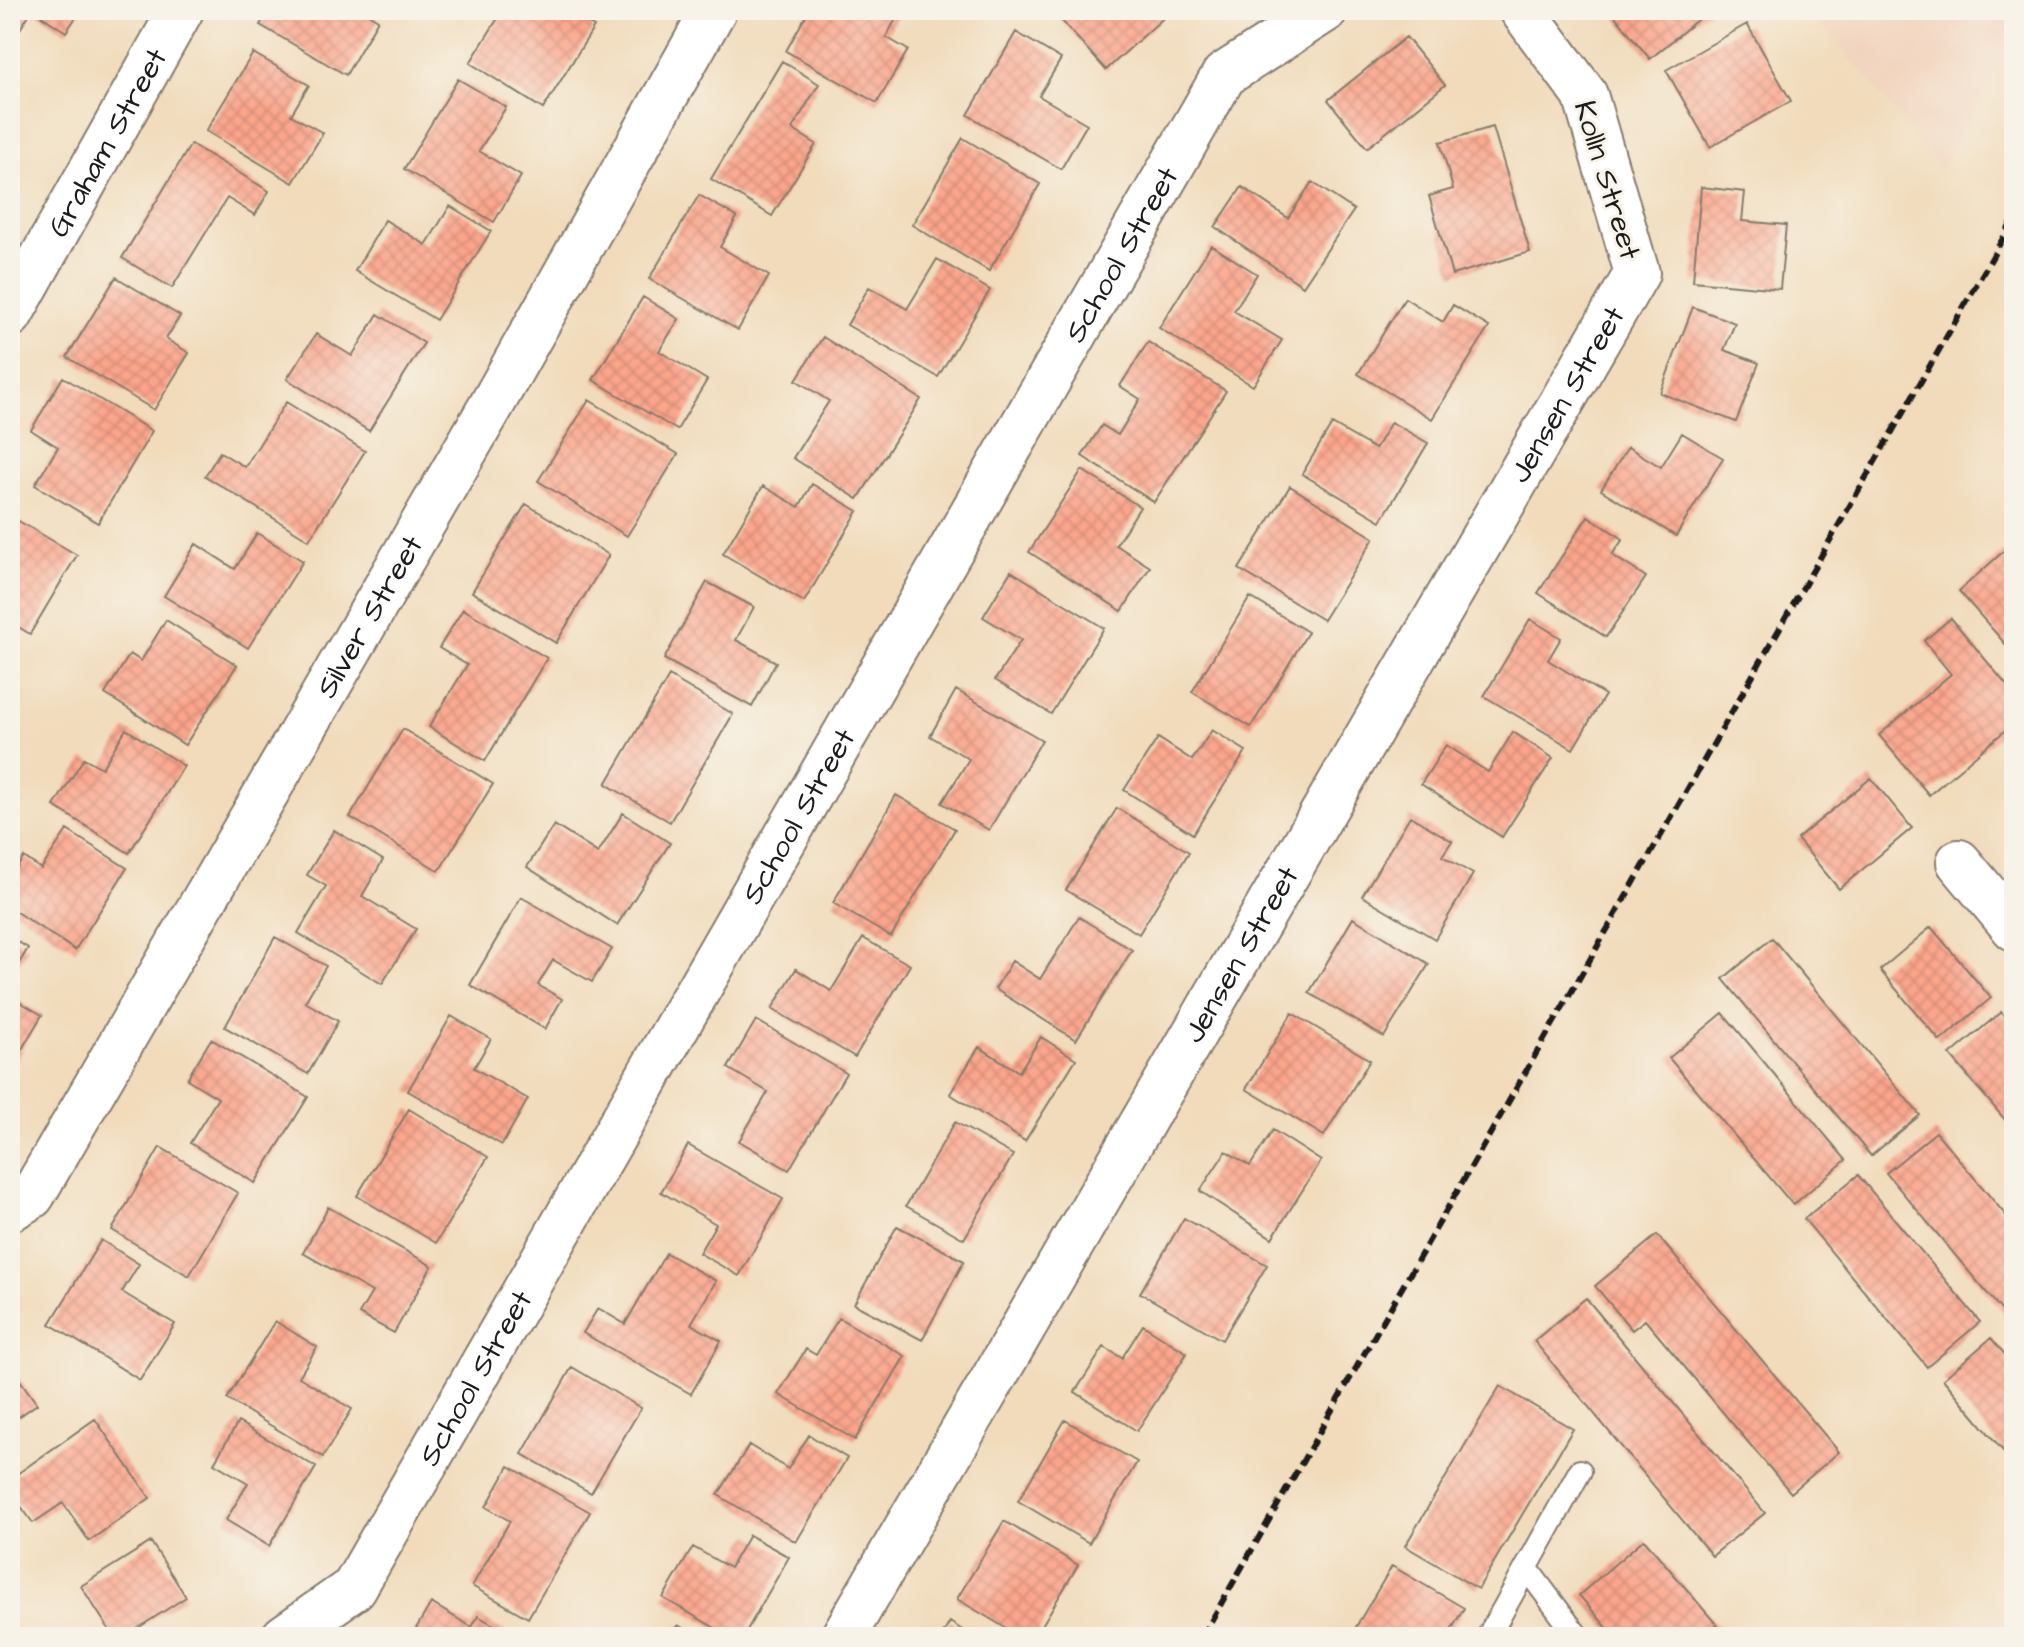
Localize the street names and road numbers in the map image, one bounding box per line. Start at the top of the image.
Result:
street label: Graham Street [38,41,178,245]
street label: Kolln Street [1563,96,1651,265]
street label: School Street [1055,159,1189,350]
street label: Jensen Street [1499,299,1635,491]
street label: Silver Street [306,528,434,706]
street label: School Street [732,721,866,912]
street label: Jensen Street [1173,859,1309,1051]
street label: School Street [409,1283,543,1474]

